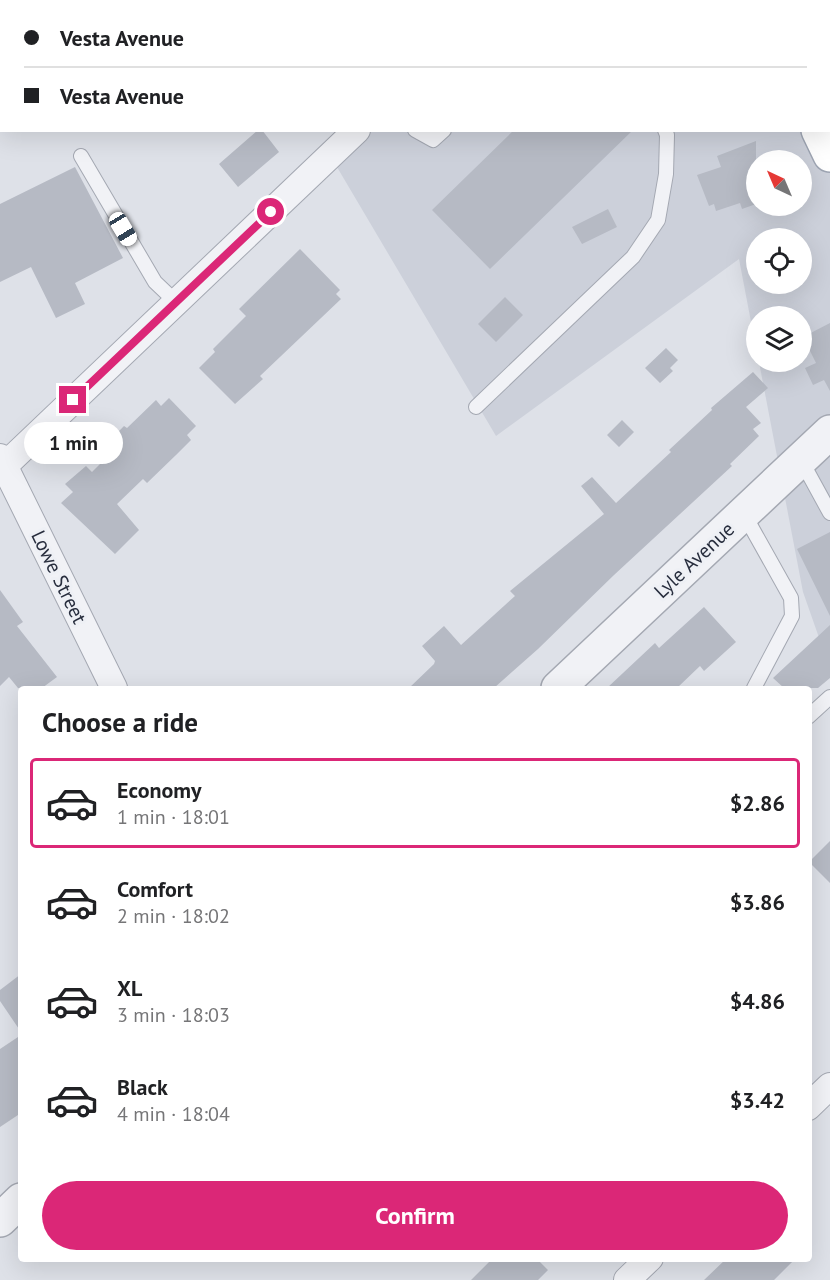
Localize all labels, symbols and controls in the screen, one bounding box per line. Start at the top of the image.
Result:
text: Vesta Avenue [60,24,184,52]
text: Vesta Avenue [60,82,184,110]
north arrow [746,150,812,216]
map controls [746,150,812,372]
route start [257,198,284,225]
car [106,209,140,249]
button: locate [746,228,812,294]
button: layers [746,306,812,372]
route end [59,386,86,413]
callout: 1 min [23,421,122,463]
text: 1 min [49,430,98,456]
street label: Lyle Avenue [648,516,740,604]
street label: Lowe Street [25,526,93,628]
text: Choose a ride [42,705,198,739]
icon: car [45,776,99,830]
text: Economy [117,776,201,804]
text: $2.86 [730,789,785,817]
text: 1 min · 18:01 [117,804,230,830]
icon: car [45,875,99,929]
text: Comfort [117,875,193,903]
text: $3.86 [730,888,785,916]
text: 2 min · 18:02 [117,903,230,929]
icon: car [45,974,99,1028]
text: XL [117,974,142,1002]
text: $4.86 [730,987,785,1015]
text: 3 min · 18:03 [117,1002,230,1028]
icon: car [45,1073,99,1127]
text: Black [117,1073,168,1101]
text: $3.42 [730,1086,785,1114]
text: 4 min · 18:04 [117,1101,230,1127]
button: Confirm [42,1181,788,1250]

